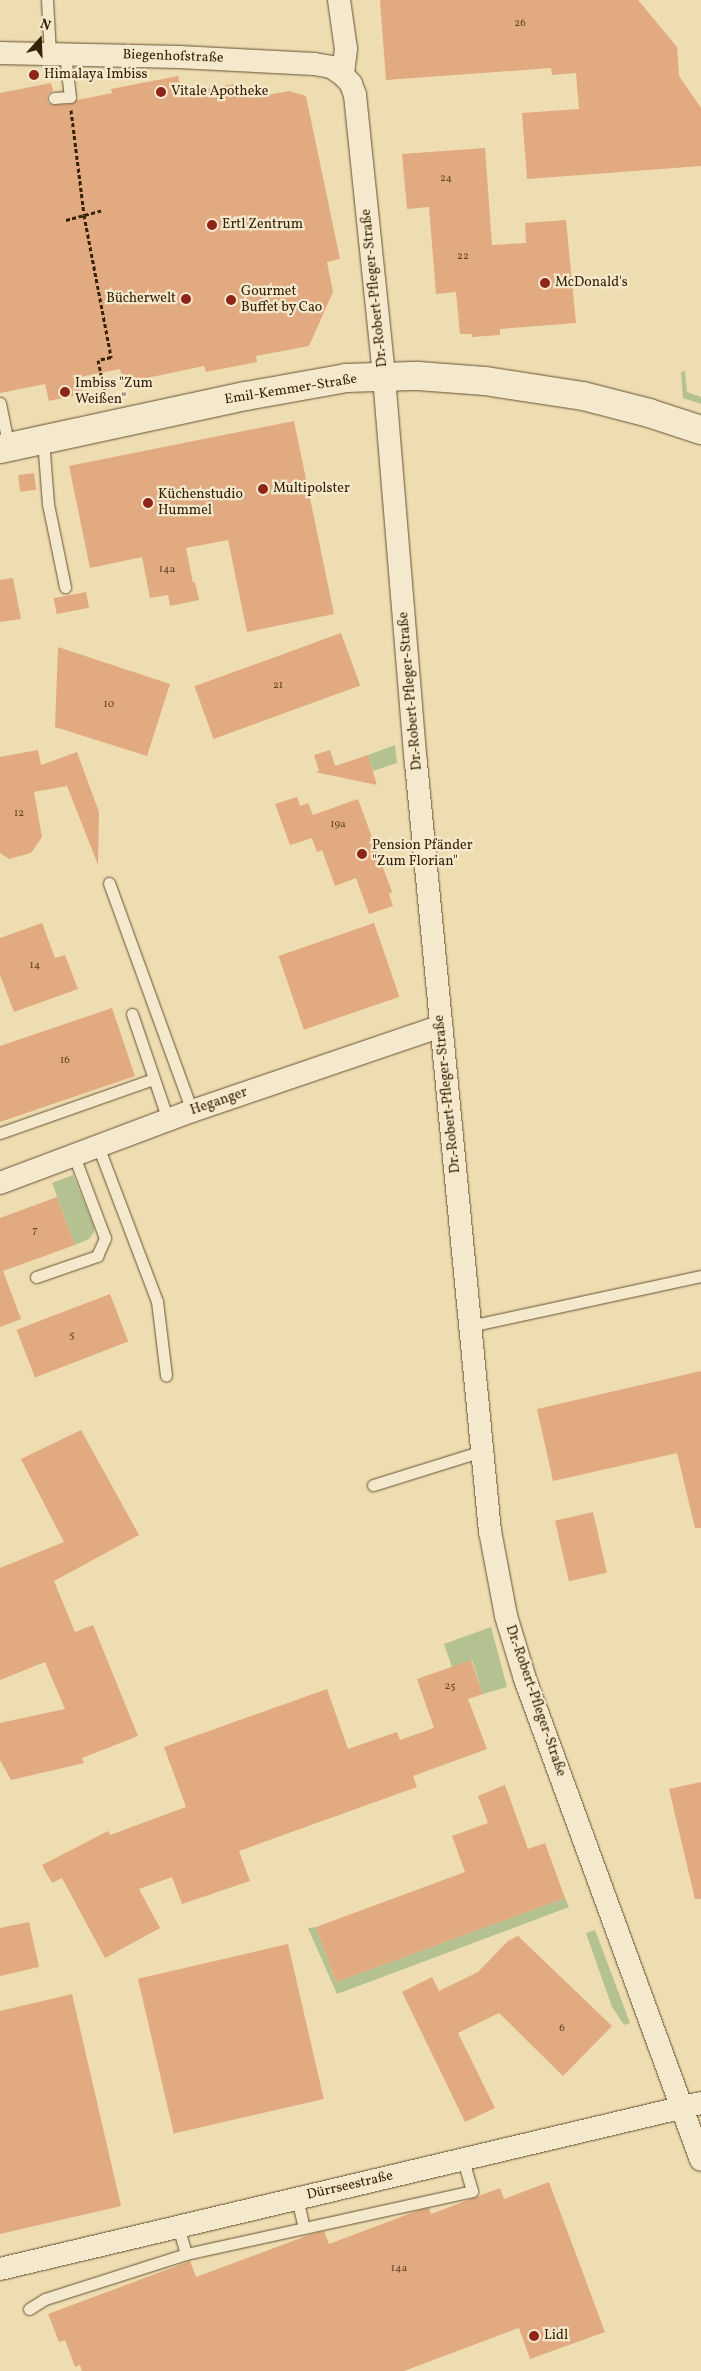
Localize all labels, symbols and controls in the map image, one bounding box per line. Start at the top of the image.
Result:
north arrow [15,15,65,65]
text: N [37,15,53,36]
house number: 26 [514,17,526,31]
street label: Biegenhofstraße [122,47,224,67]
place label: Himalaya Imbiss [44,67,147,83]
marker: Himalaya Imbiss [28,69,40,81]
place label: Vitale Apotheke [171,84,268,100]
marker: Vitale Apotheke [155,86,167,98]
house number: 24 [440,172,452,186]
street label: Dr.-Robert-Pfleger-Straße [358,208,392,368]
place label: Ertl Zentrum [222,217,303,233]
marker: Ertl Zentrum [206,219,218,231]
house number: 22 [457,250,469,264]
place label: McDonald's [555,275,628,291]
marker: McDonald's [539,277,551,289]
place label: Gourmet Buffet by Cao [241,284,323,316]
place label: Bücherwelt [106,291,176,307]
marker: Bücherwelt [180,293,192,305]
marker: Gourmet Buffet by Cao [225,294,237,306]
street label: Emil-Kemmer-Straße [224,371,358,409]
place label: Imbiss "Zum Weißen" [75,376,153,408]
marker: Imbiss "Zum Weißen" [59,386,71,398]
place label: Multipolster [273,481,350,497]
marker: Multipolster [257,483,269,495]
place label: Küchenstudio Hummel [158,487,243,520]
marker: Küchenstudio Hummel [142,497,154,509]
house number: 14a [159,563,175,577]
street label: Dr.-Robert-Pfleger-Straße [396,611,426,771]
house number: 21 [273,679,283,693]
house number: 10 [104,698,114,712]
house number: 12 [14,807,24,821]
house number: 19a [330,818,346,832]
place label: Pension Pfänder "Zum Florian" [372,838,473,870]
marker: Pension Pfänder "Zum Florian" [356,848,368,860]
house number: 14 [30,959,40,973]
street label: Dr.-Robert-Pfleger-Straße [431,1014,465,1174]
house number: 16 [60,1054,70,1068]
street label: Heganger [188,1084,250,1120]
house number: 7 [32,1224,38,1238]
house number: 5 [69,1329,75,1343]
street label: Dr.-Robert-Pfleger-Straße [501,1623,569,1779]
house number: 25 [444,1680,456,1694]
house number: 6 [559,2022,565,2036]
street label: Dürrseestraße [305,2168,395,2204]
house number: 14a [391,2262,407,2276]
place label: Lidl [544,2328,568,2344]
marker: Lidl [528,2330,540,2342]

